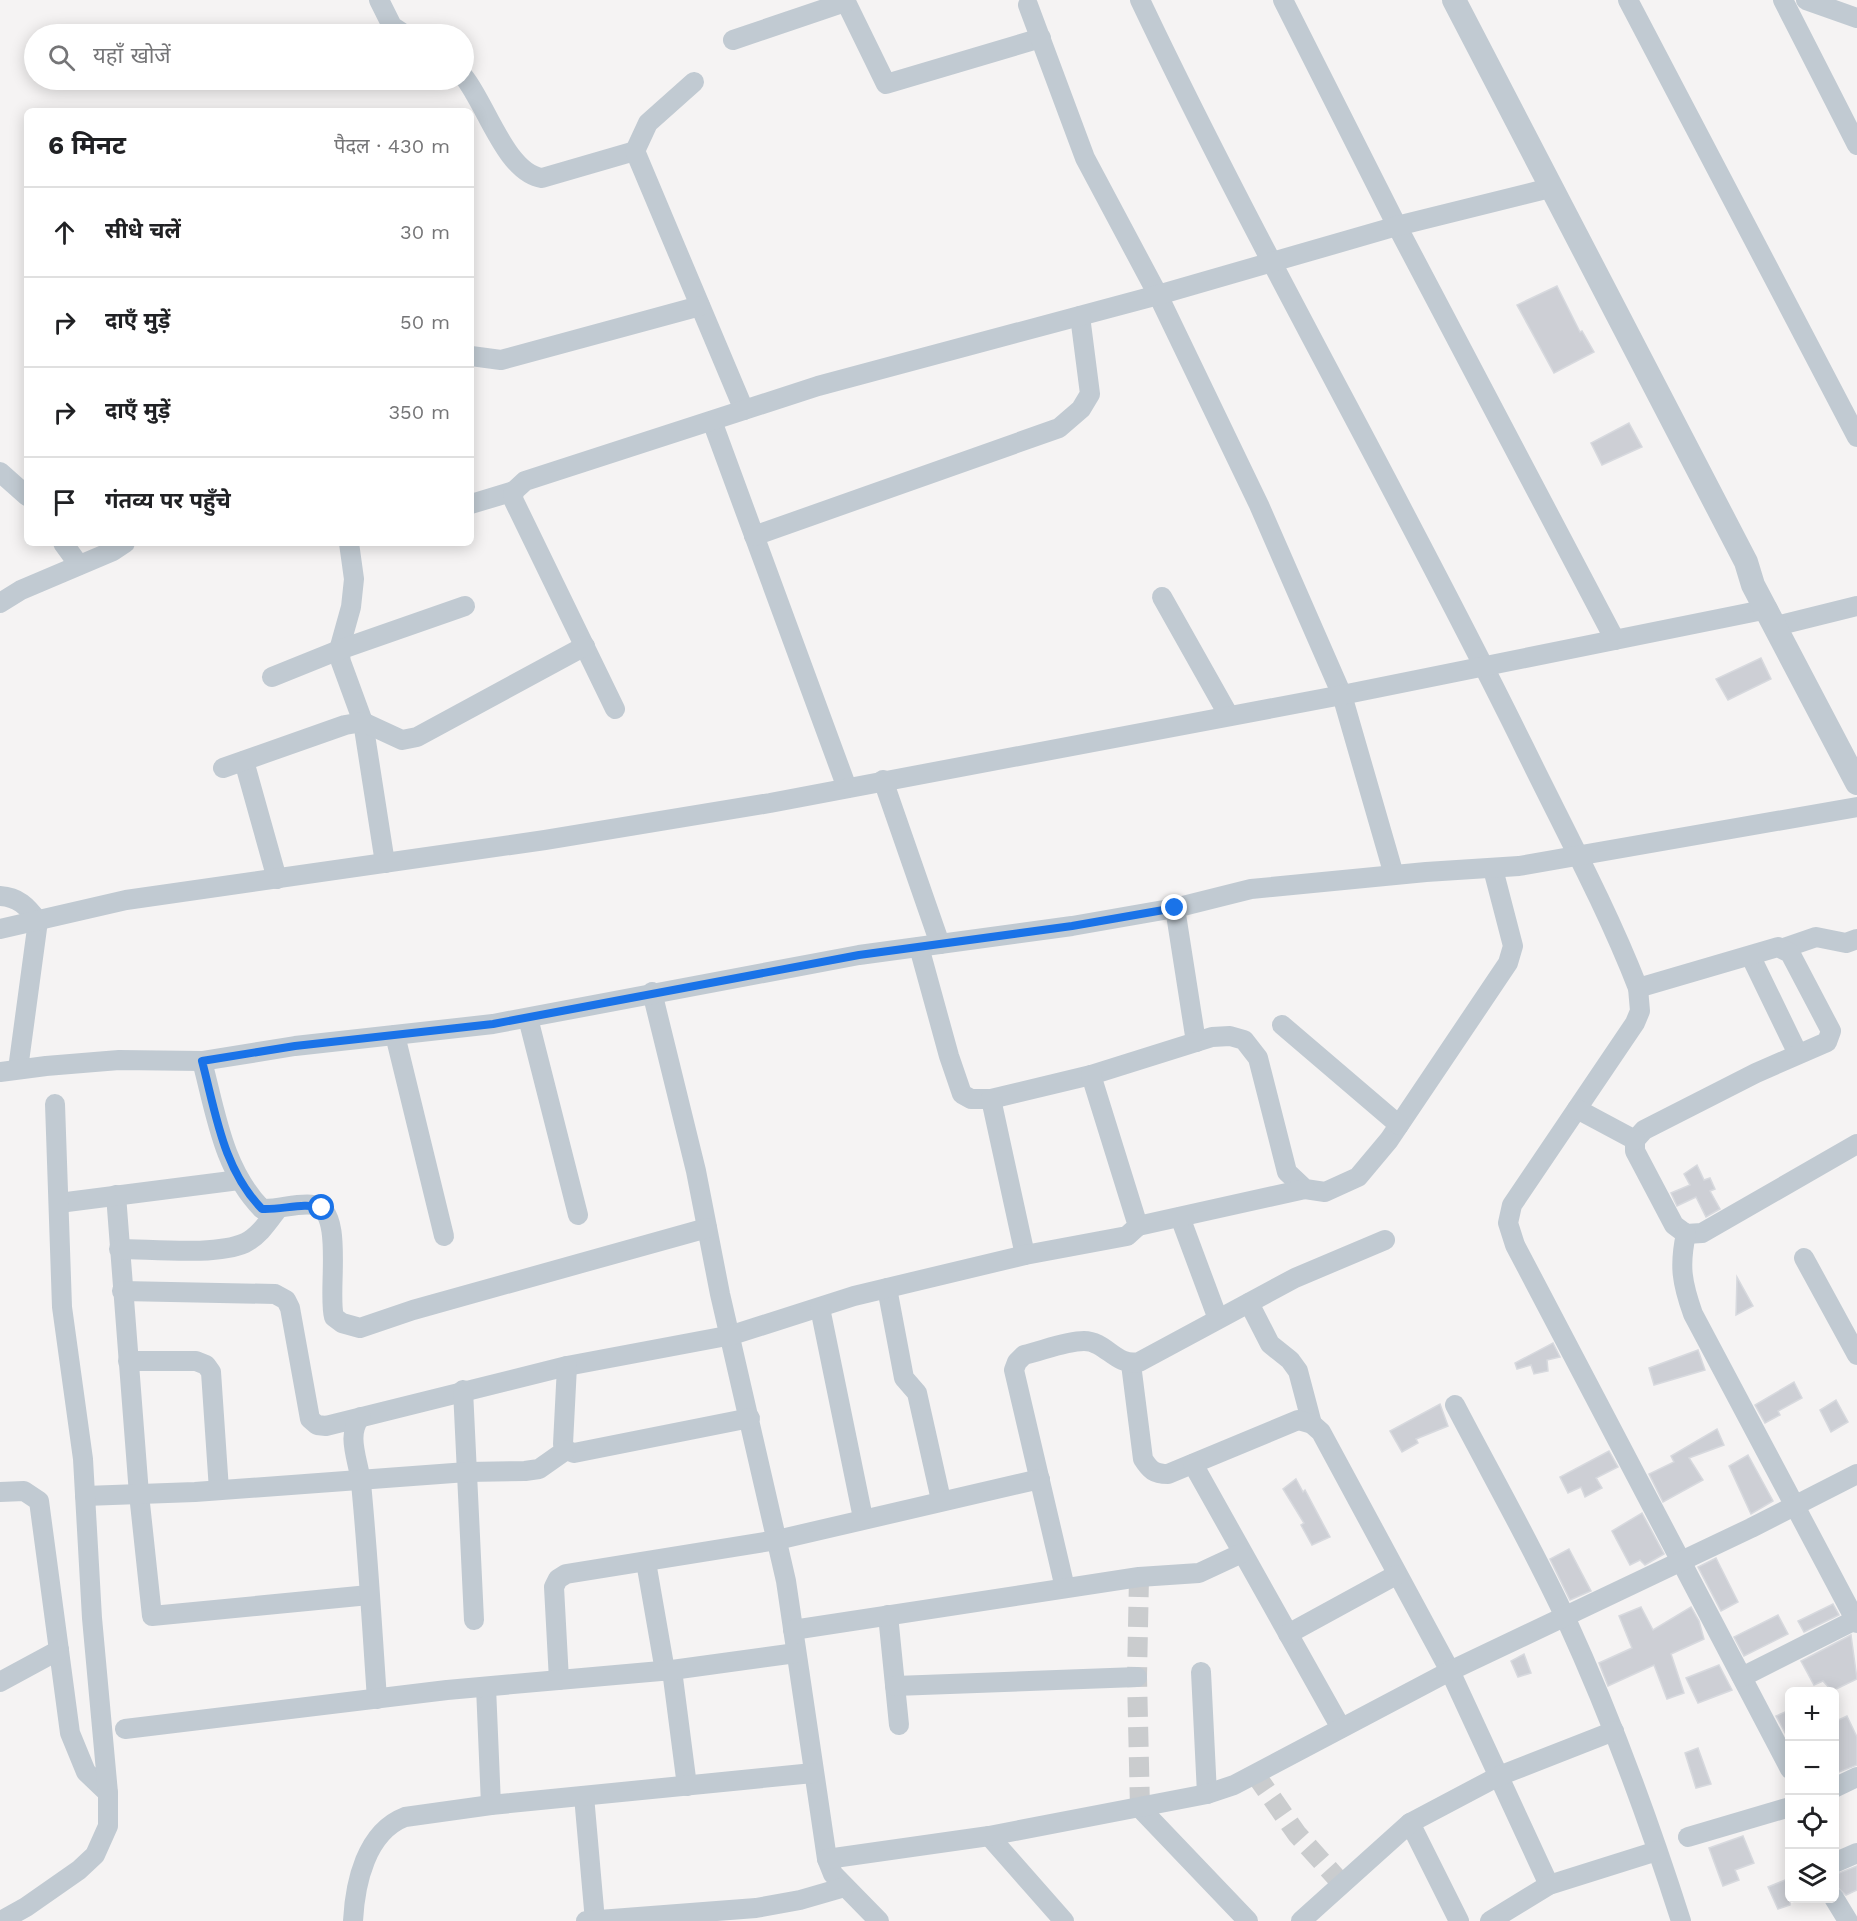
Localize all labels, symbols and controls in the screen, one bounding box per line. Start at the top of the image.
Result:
search box [24,24,474,90]
icon: search [45,41,78,74]
text: यहाँ खोजें [93,43,171,68]
text: 6 मिनट [48,130,126,160]
text: पैदल · 430 m [334,134,450,158]
icon: ahead [48,216,81,249]
text: सीधे चलें [105,218,181,243]
text: 30 m [400,220,450,244]
icon: right [48,306,81,339]
text: दाएँ मुड़ें [105,308,170,333]
text: 50 m [400,310,450,334]
icon: right [48,396,81,429]
text: दाएँ मुड़ें [105,398,170,423]
text: 350 m [388,400,450,424]
icon: arrive [48,486,81,519]
text: गंतव्य पर पहुँचे [105,488,231,513]
route end [1161,894,1187,920]
route start [308,1194,334,1220]
map controls [1785,1687,1839,1903]
button: + [1785,1687,1839,1741]
button: − [1785,1741,1839,1795]
button: locate [1785,1795,1839,1849]
button: layers [1785,1849,1839,1903]

